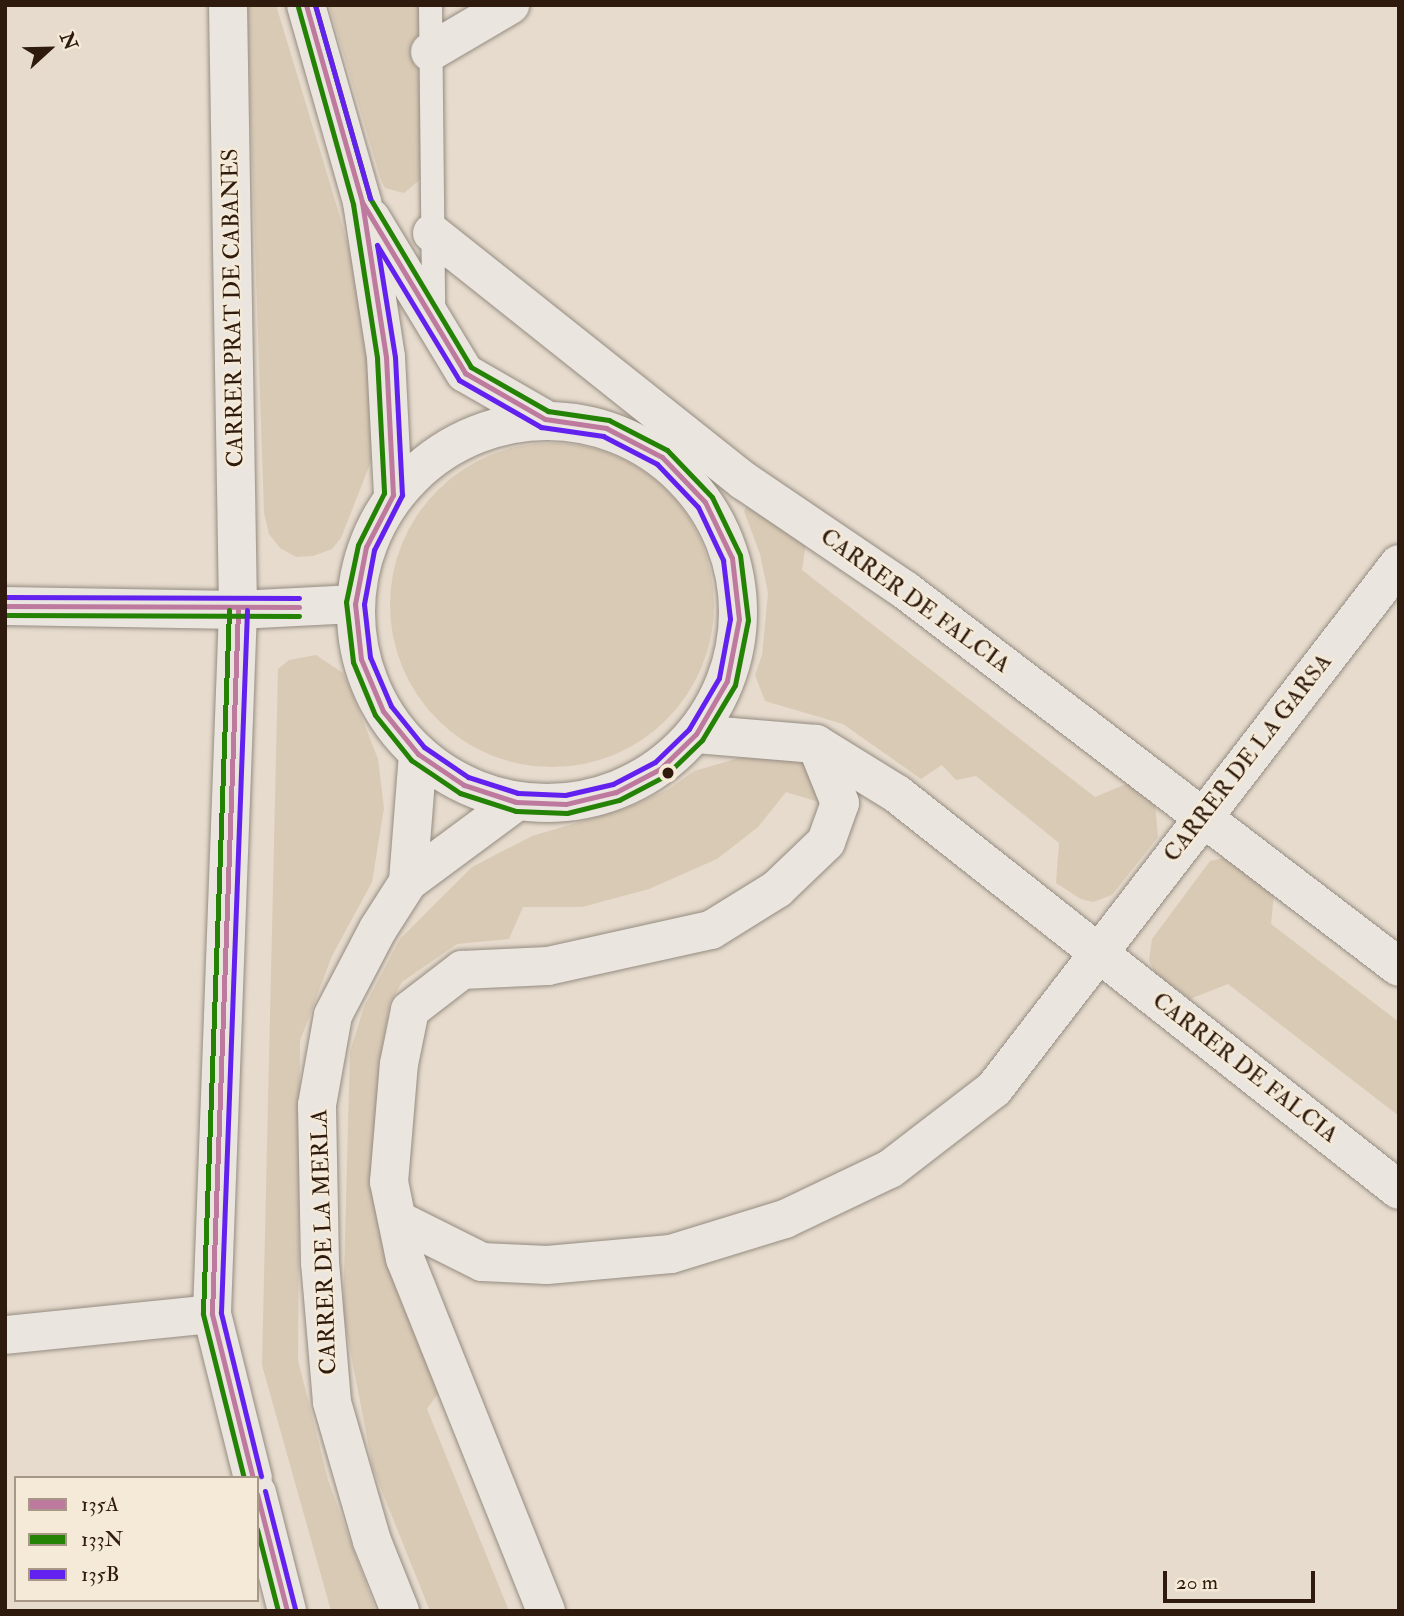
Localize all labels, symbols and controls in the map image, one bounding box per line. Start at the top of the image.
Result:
north arrow [14,14,84,84]
text: N [54,29,83,54]
street label: CARRER PRAT DE CABANES [216,148,250,468]
street label: CARRER DE FALCIA [815,523,1015,679]
street label: CARRER DE LA GARSA [1158,648,1338,868]
unlabelled marker [661,766,675,780]
street label: CARRER DE FALCIA [1147,987,1343,1149]
street label: CARRER DE LA MERLA [306,1109,342,1375]
legend [14,1476,259,1602]
text: 135A [81,1491,119,1518]
text: 133N [81,1526,123,1553]
scale bar [1166,1556,1318,1600]
text: 135B [81,1561,120,1588]
text: 20 m [1176,1569,1218,1596]

